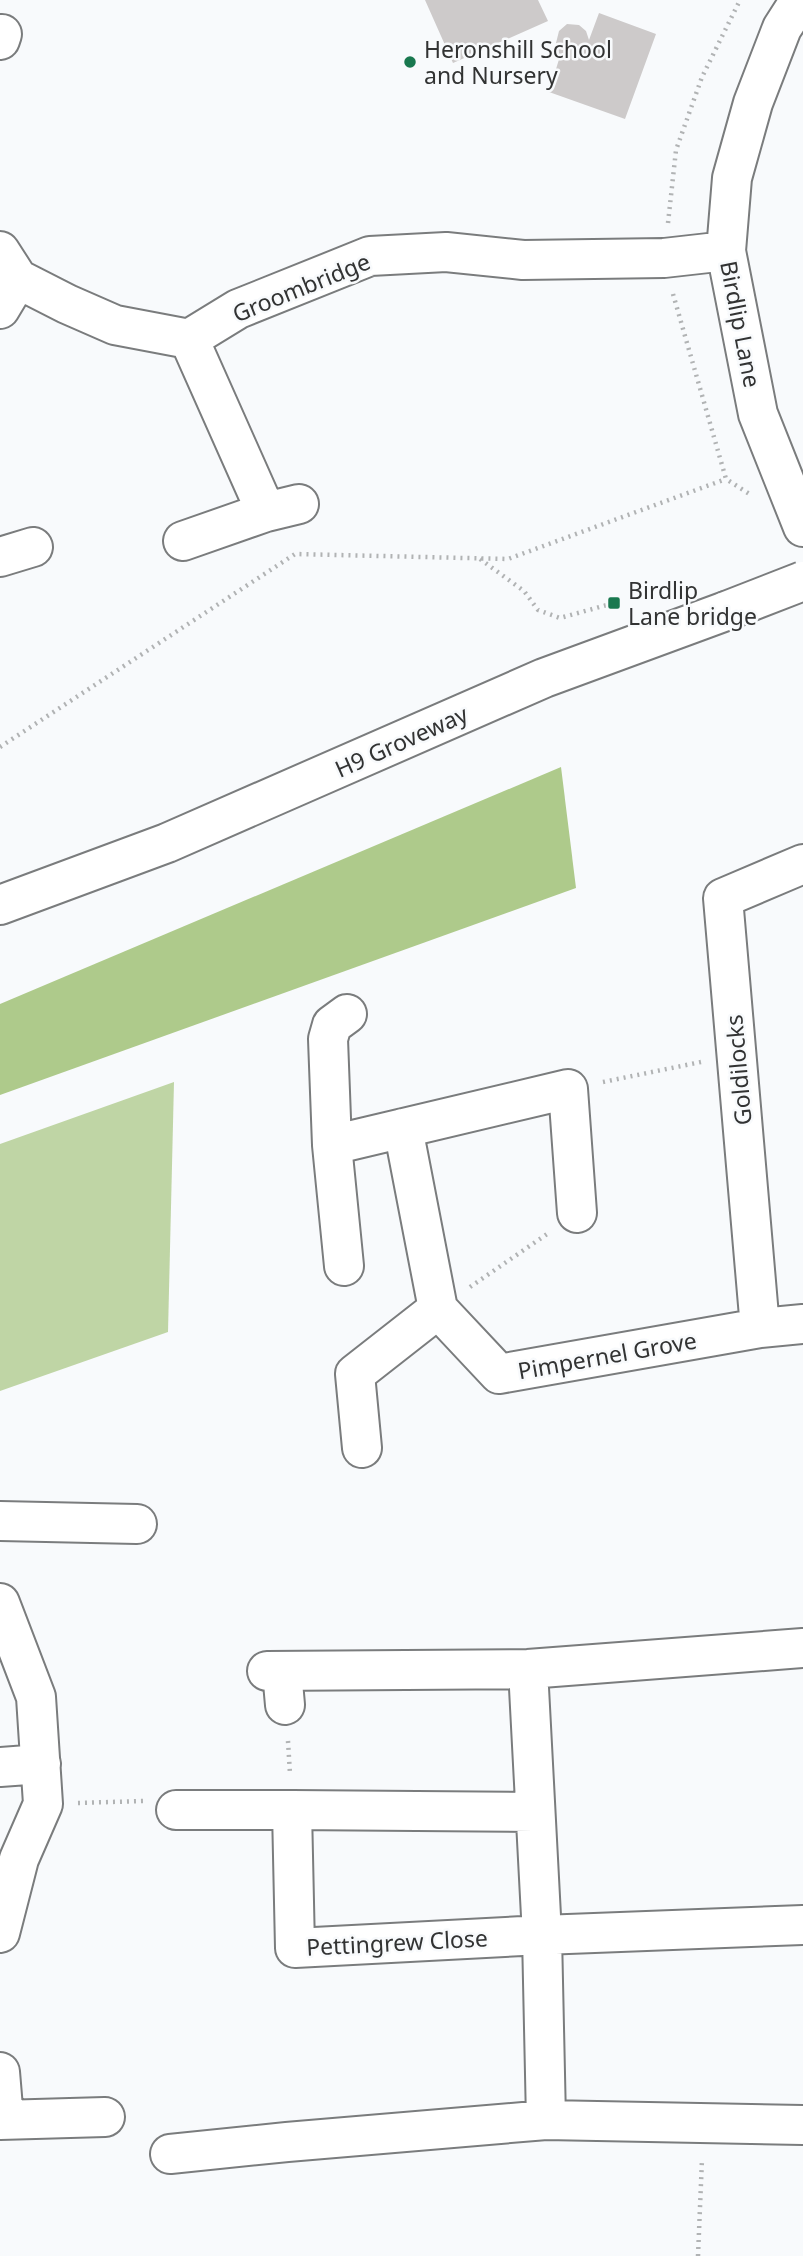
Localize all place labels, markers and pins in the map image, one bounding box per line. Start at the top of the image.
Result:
place label: Heronshill School and Nursery [424,33,612,91]
marker: Heronshill School and Nursery [402,54,418,70]
place label: Birdlip Lane bridge [628,574,757,632]
marker: Birdlip Lane bridge [606,595,622,611]

